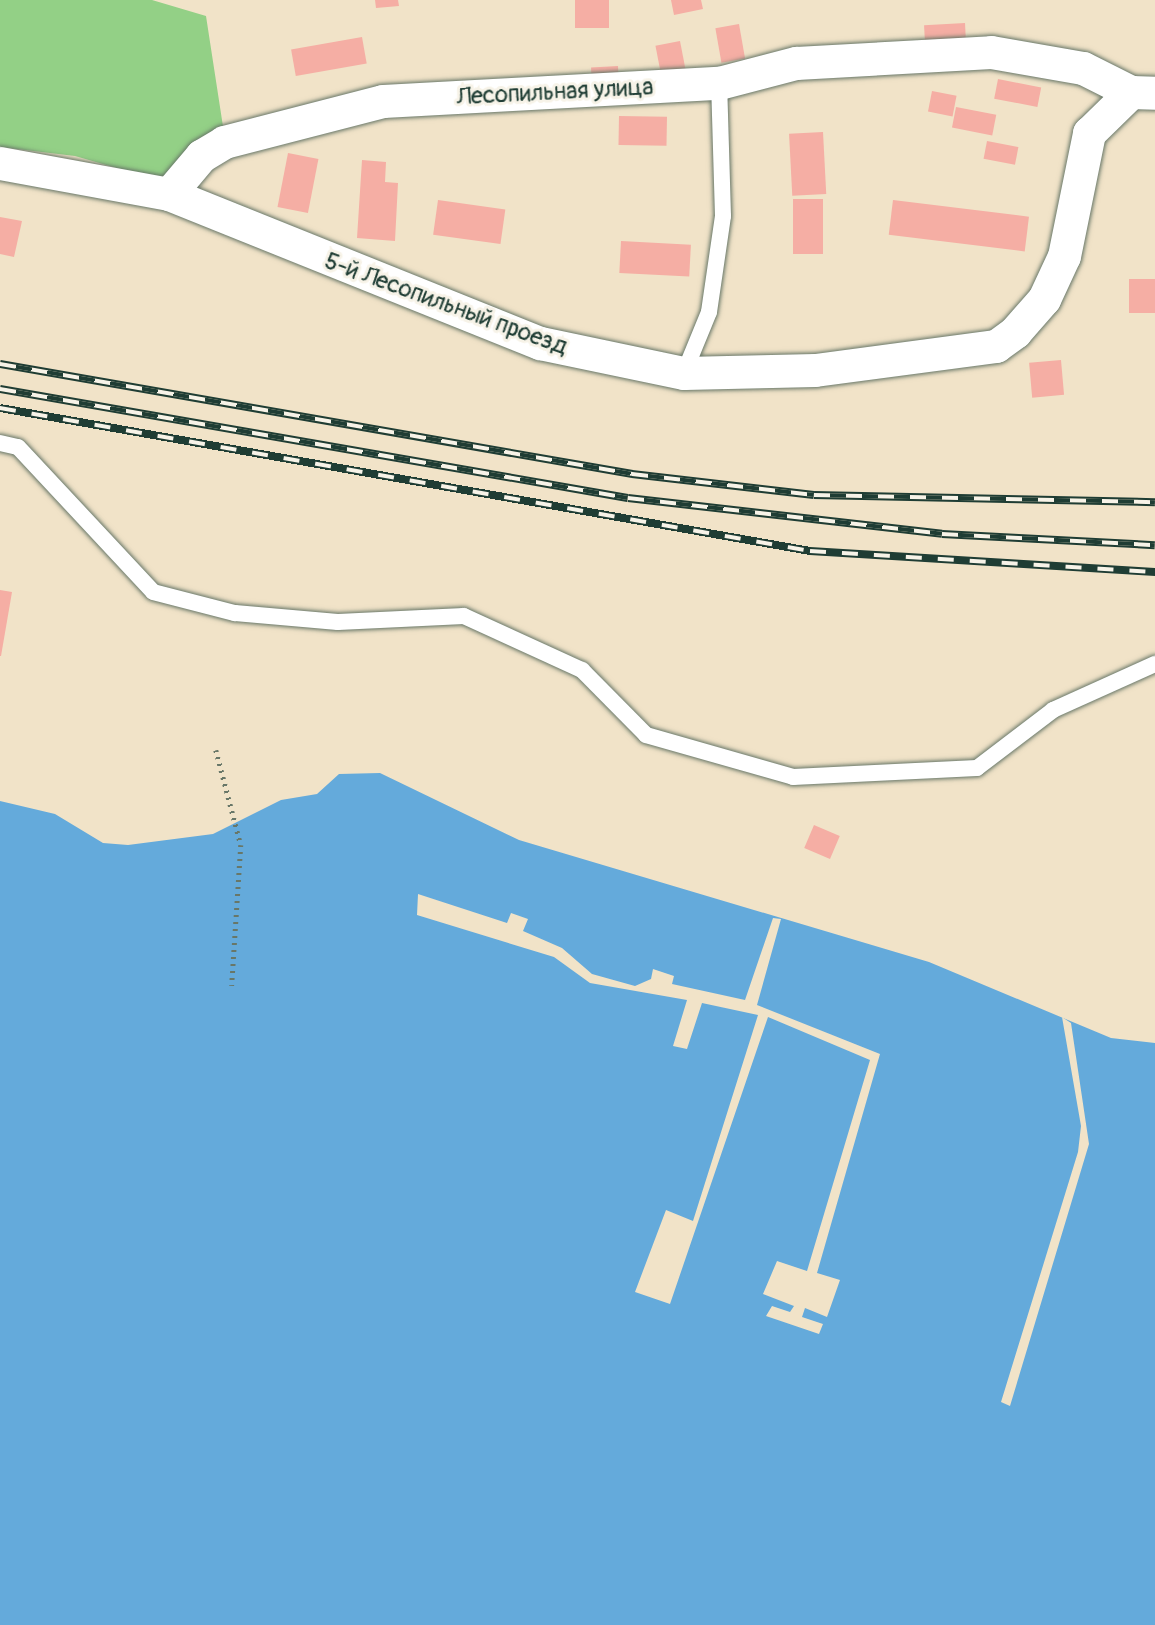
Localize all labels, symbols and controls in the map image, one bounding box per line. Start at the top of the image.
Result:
street label: Лесопильная улица [456,72,654,112]
street label: 5-й Лесопильный проезд [321,247,571,361]

